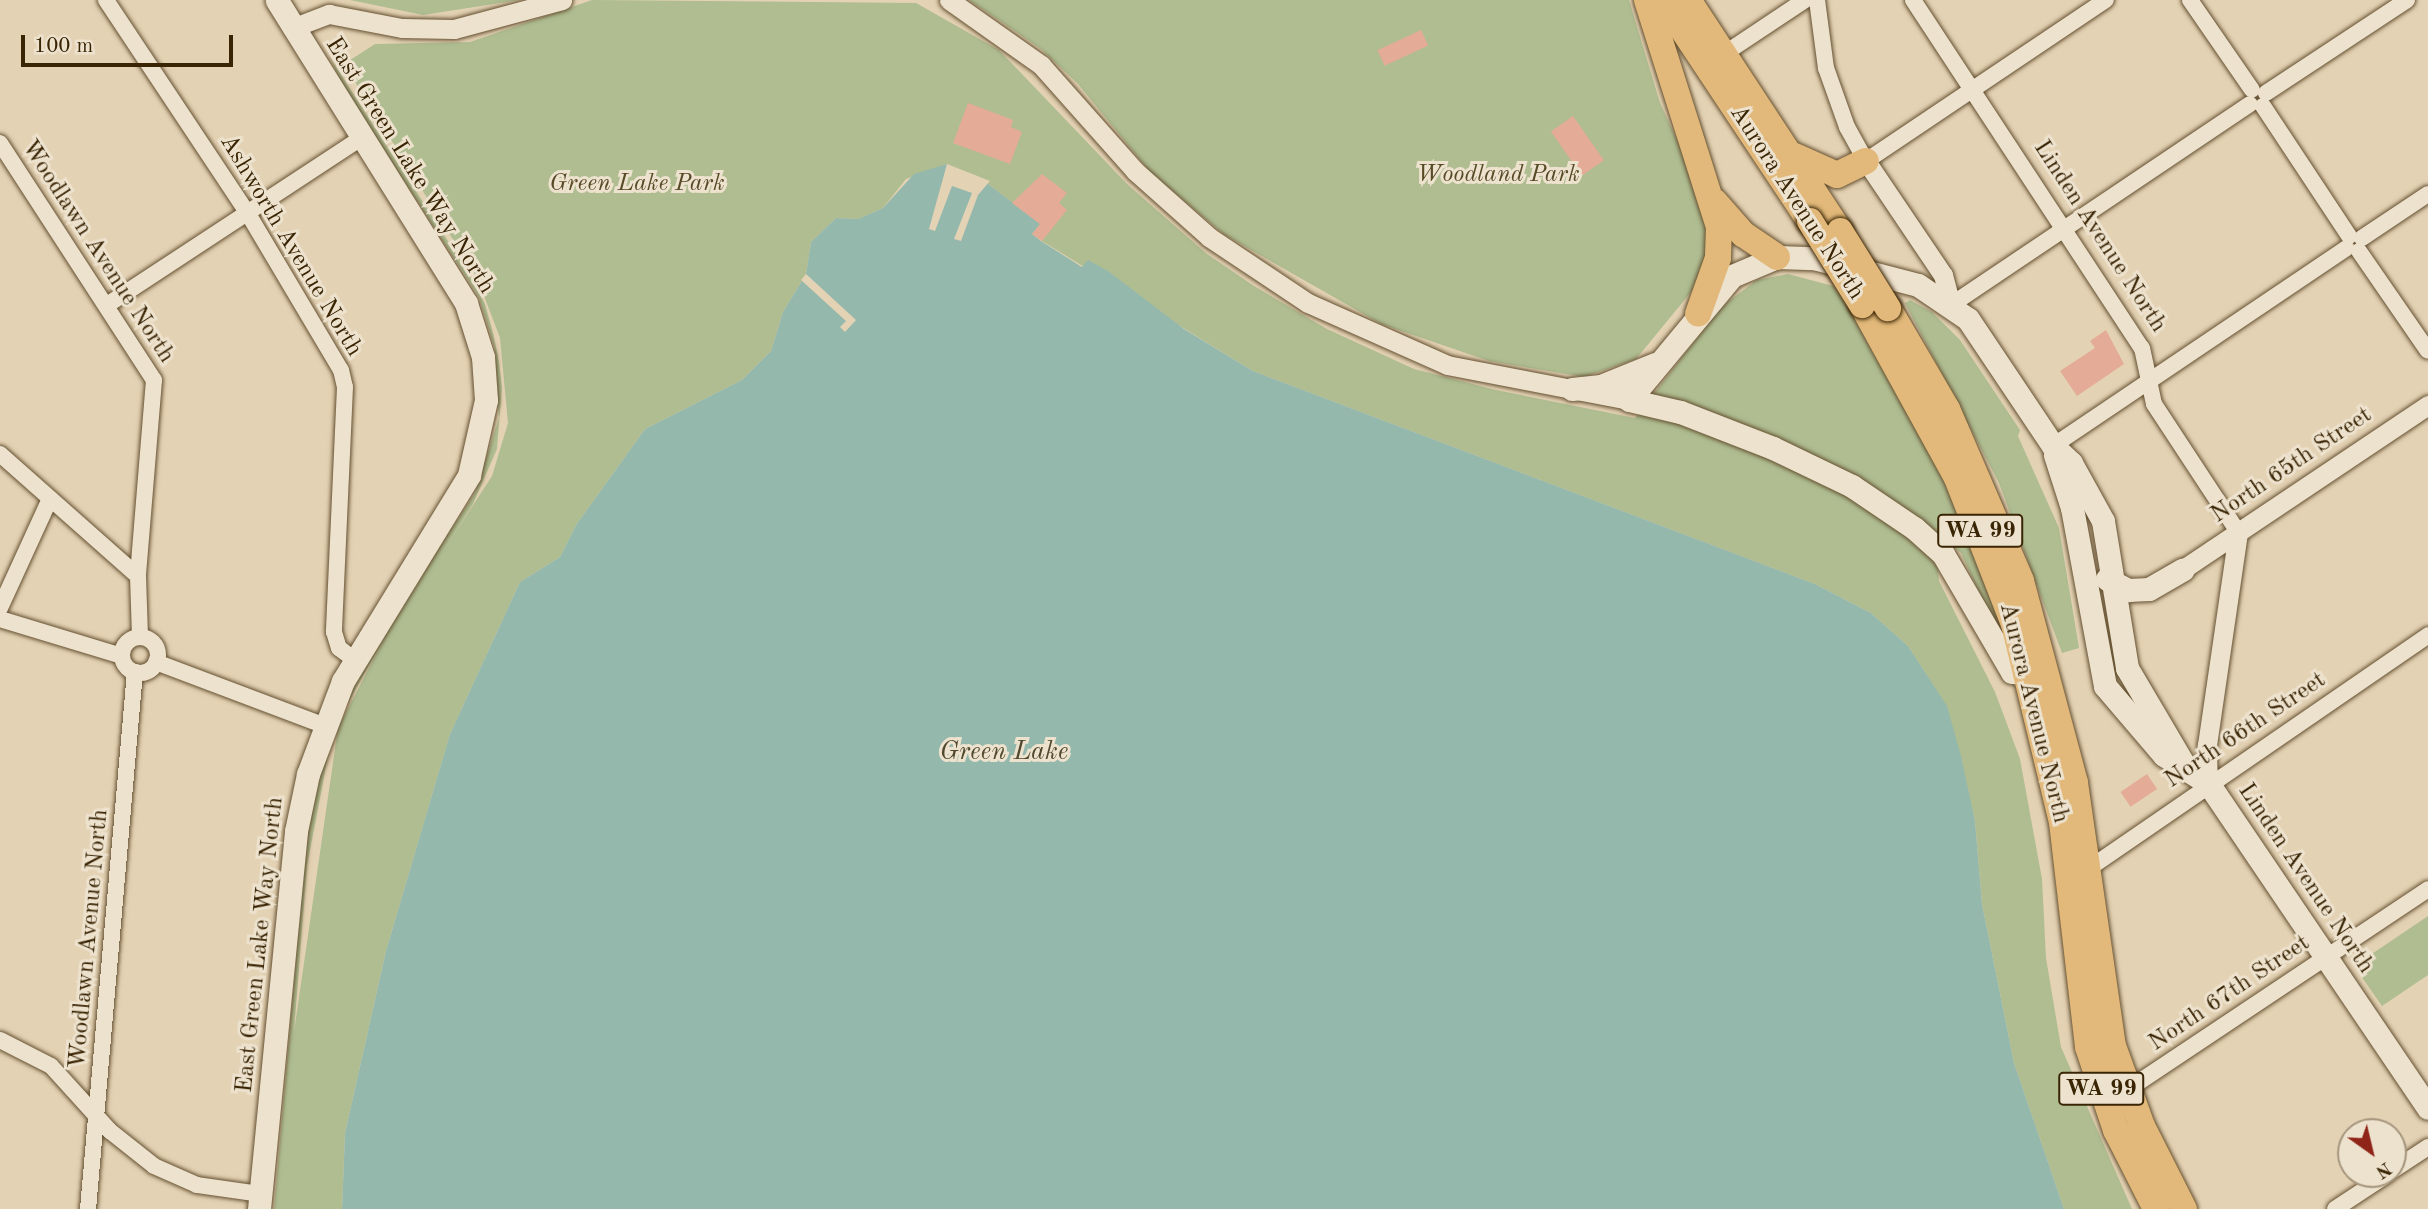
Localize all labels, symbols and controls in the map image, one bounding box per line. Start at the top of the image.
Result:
scale bar [24,21,236,65]
street label: East Green Lake Way North [318,32,500,300]
text: 100 m [34,36,93,57]
street label: Aurora Avenue North [1722,100,1870,306]
street label: Ashworth Avenue North [212,130,368,362]
street label: Woodlawn Avenue North [14,135,180,369]
street label: Linden Avenue North [2026,135,2172,339]
park label: Woodland Park [1416,162,1580,190]
park label: Green Lake Park [549,171,725,199]
street label: North 65th Street [2206,401,2378,531]
road number: WA 99 [1936,512,2024,551]
street label: Aurora Avenue North [1992,600,2074,826]
street label: North 66th Street [2160,666,2332,796]
water label: Green Lake [940,737,1068,769]
street label: Linden Avenue North [2231,778,2379,980]
street label: East Green Lake Way North [231,796,291,1094]
street label: Woodlawn Avenue North [64,808,116,1070]
street label: North 67th Street [2144,929,2316,1059]
road number: WA 99 [2057,1070,2145,1108]
north arrow [2337,1118,2407,1188]
text: N [2372,1157,2394,1181]

